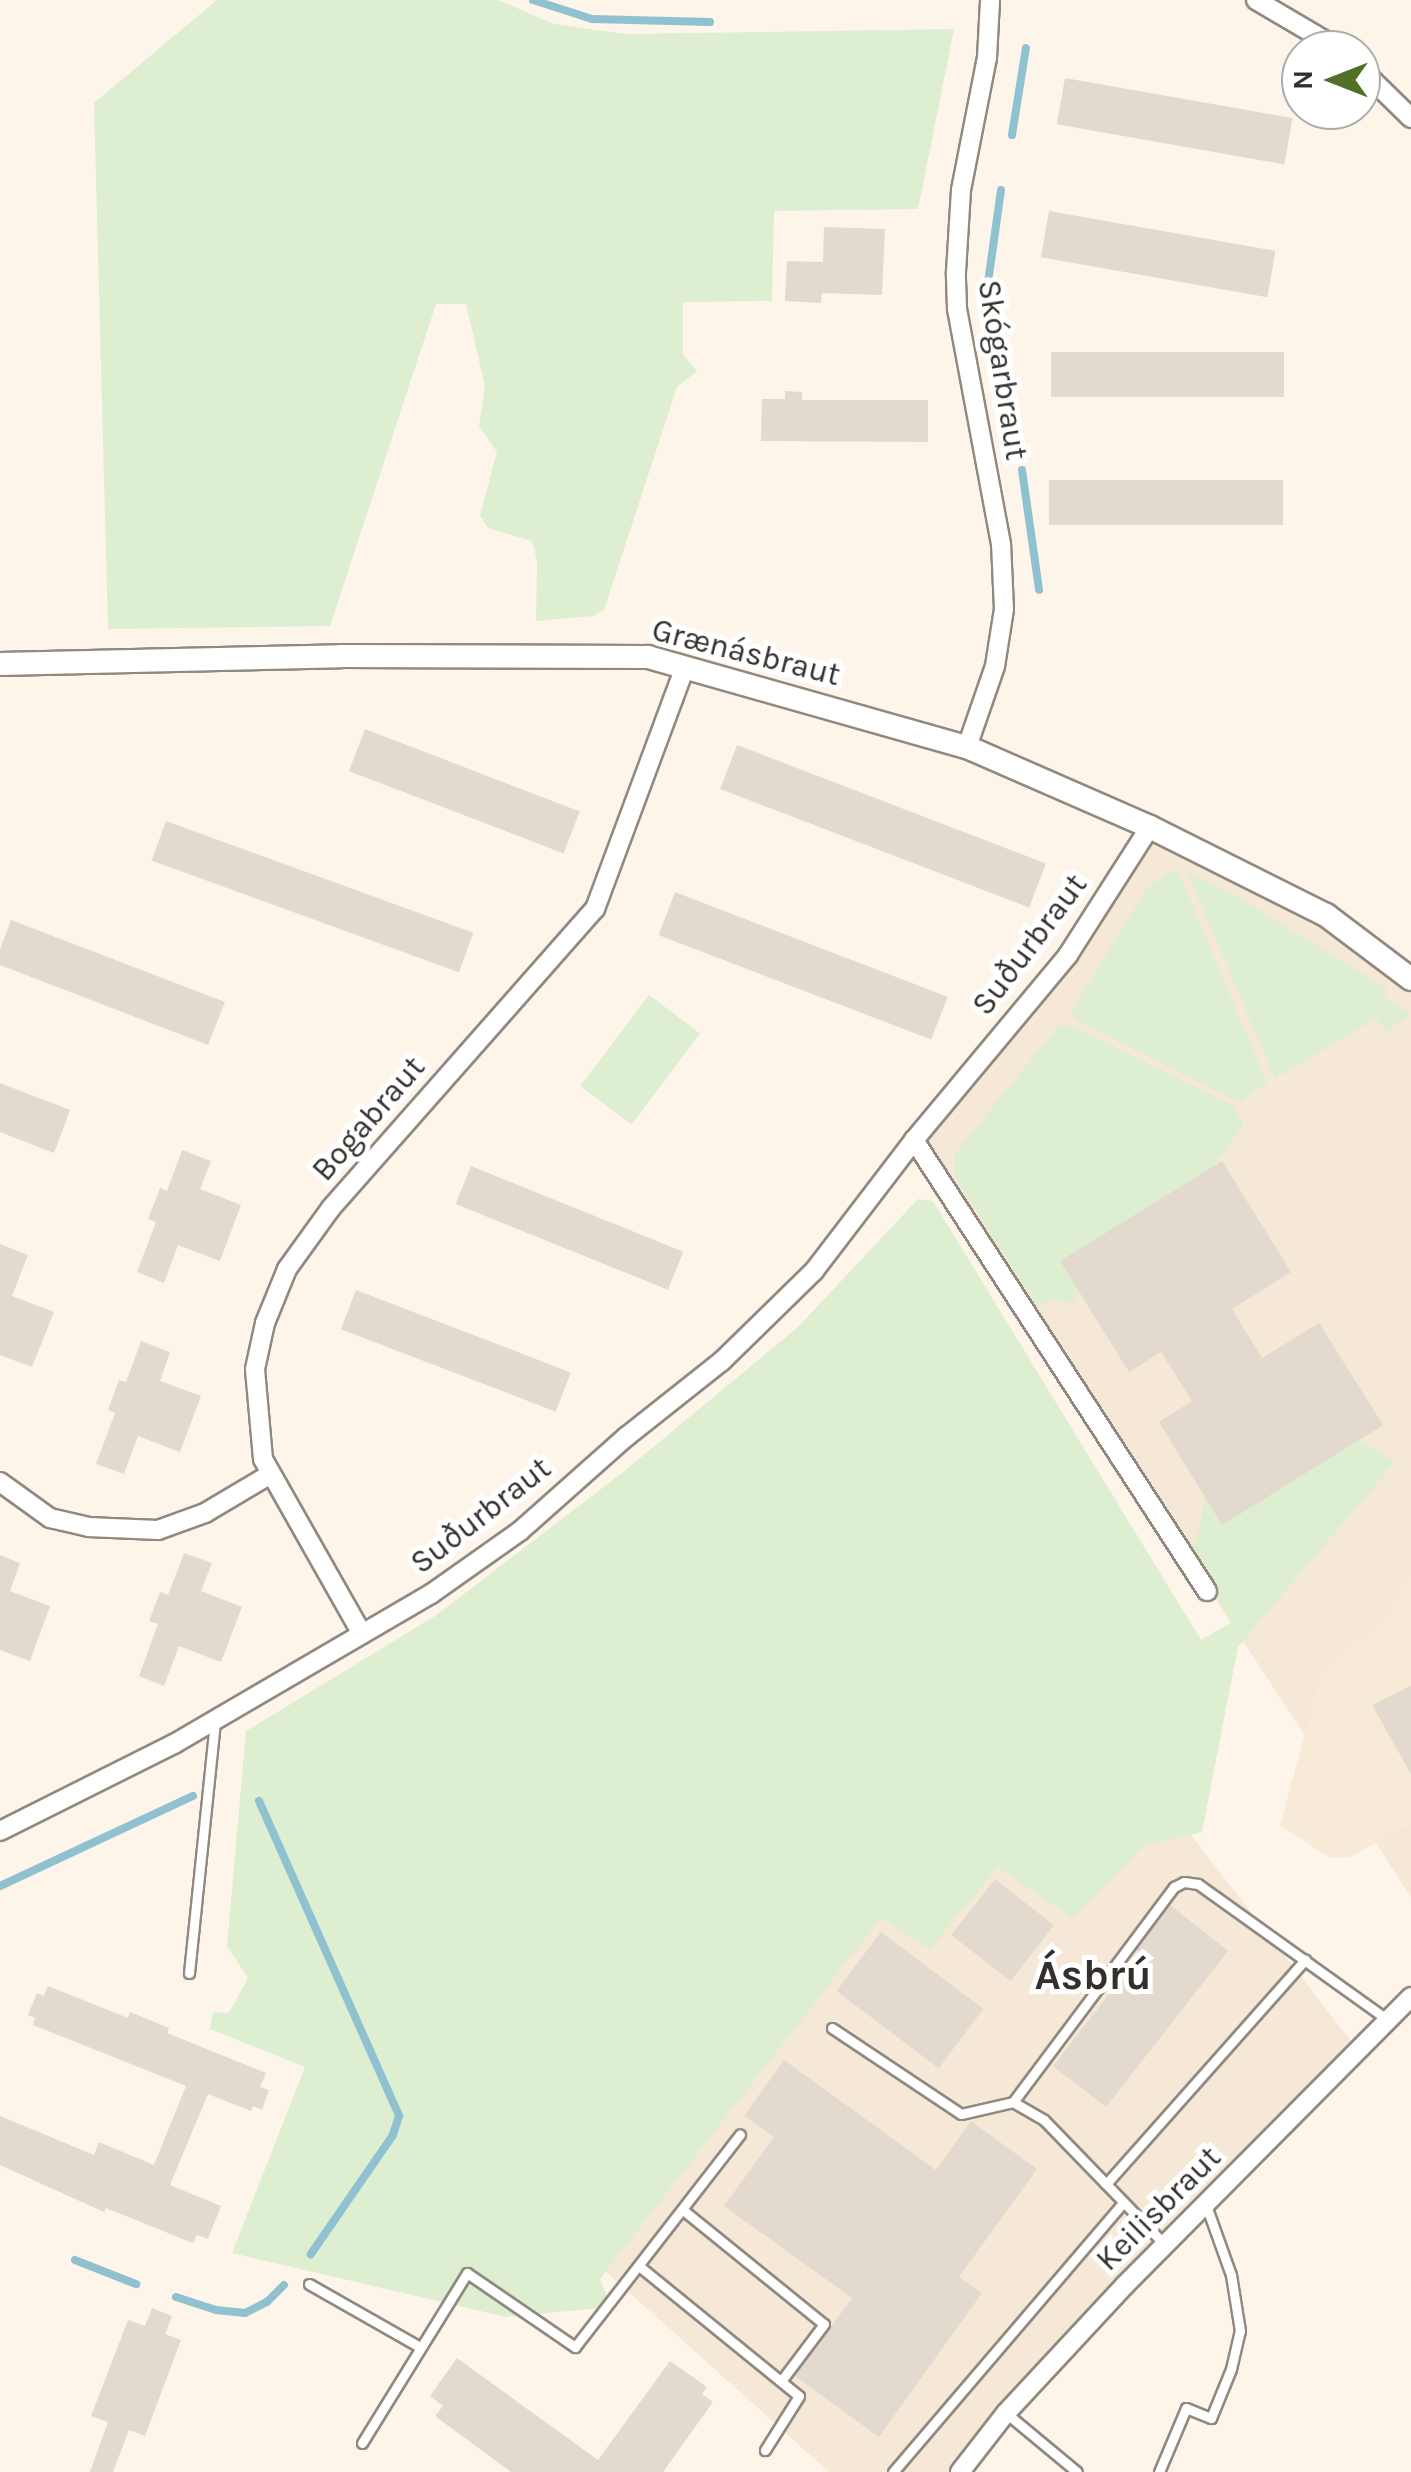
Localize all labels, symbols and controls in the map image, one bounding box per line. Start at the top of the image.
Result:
north arrow [1281,30,1381,130]
text: N [1286,70,1319,90]
street label: Skógarbraut [969,277,1035,463]
street label: Grænásbraut [648,611,844,695]
street label: Suðurbraut [964,867,1096,1023]
street label: Bogabraut [304,1049,434,1189]
street label: Suðurbraut [403,1449,559,1583]
district label: Ásbrú [1034,1950,1152,2000]
street label: Keilisbraut [1089,2139,1229,2279]

